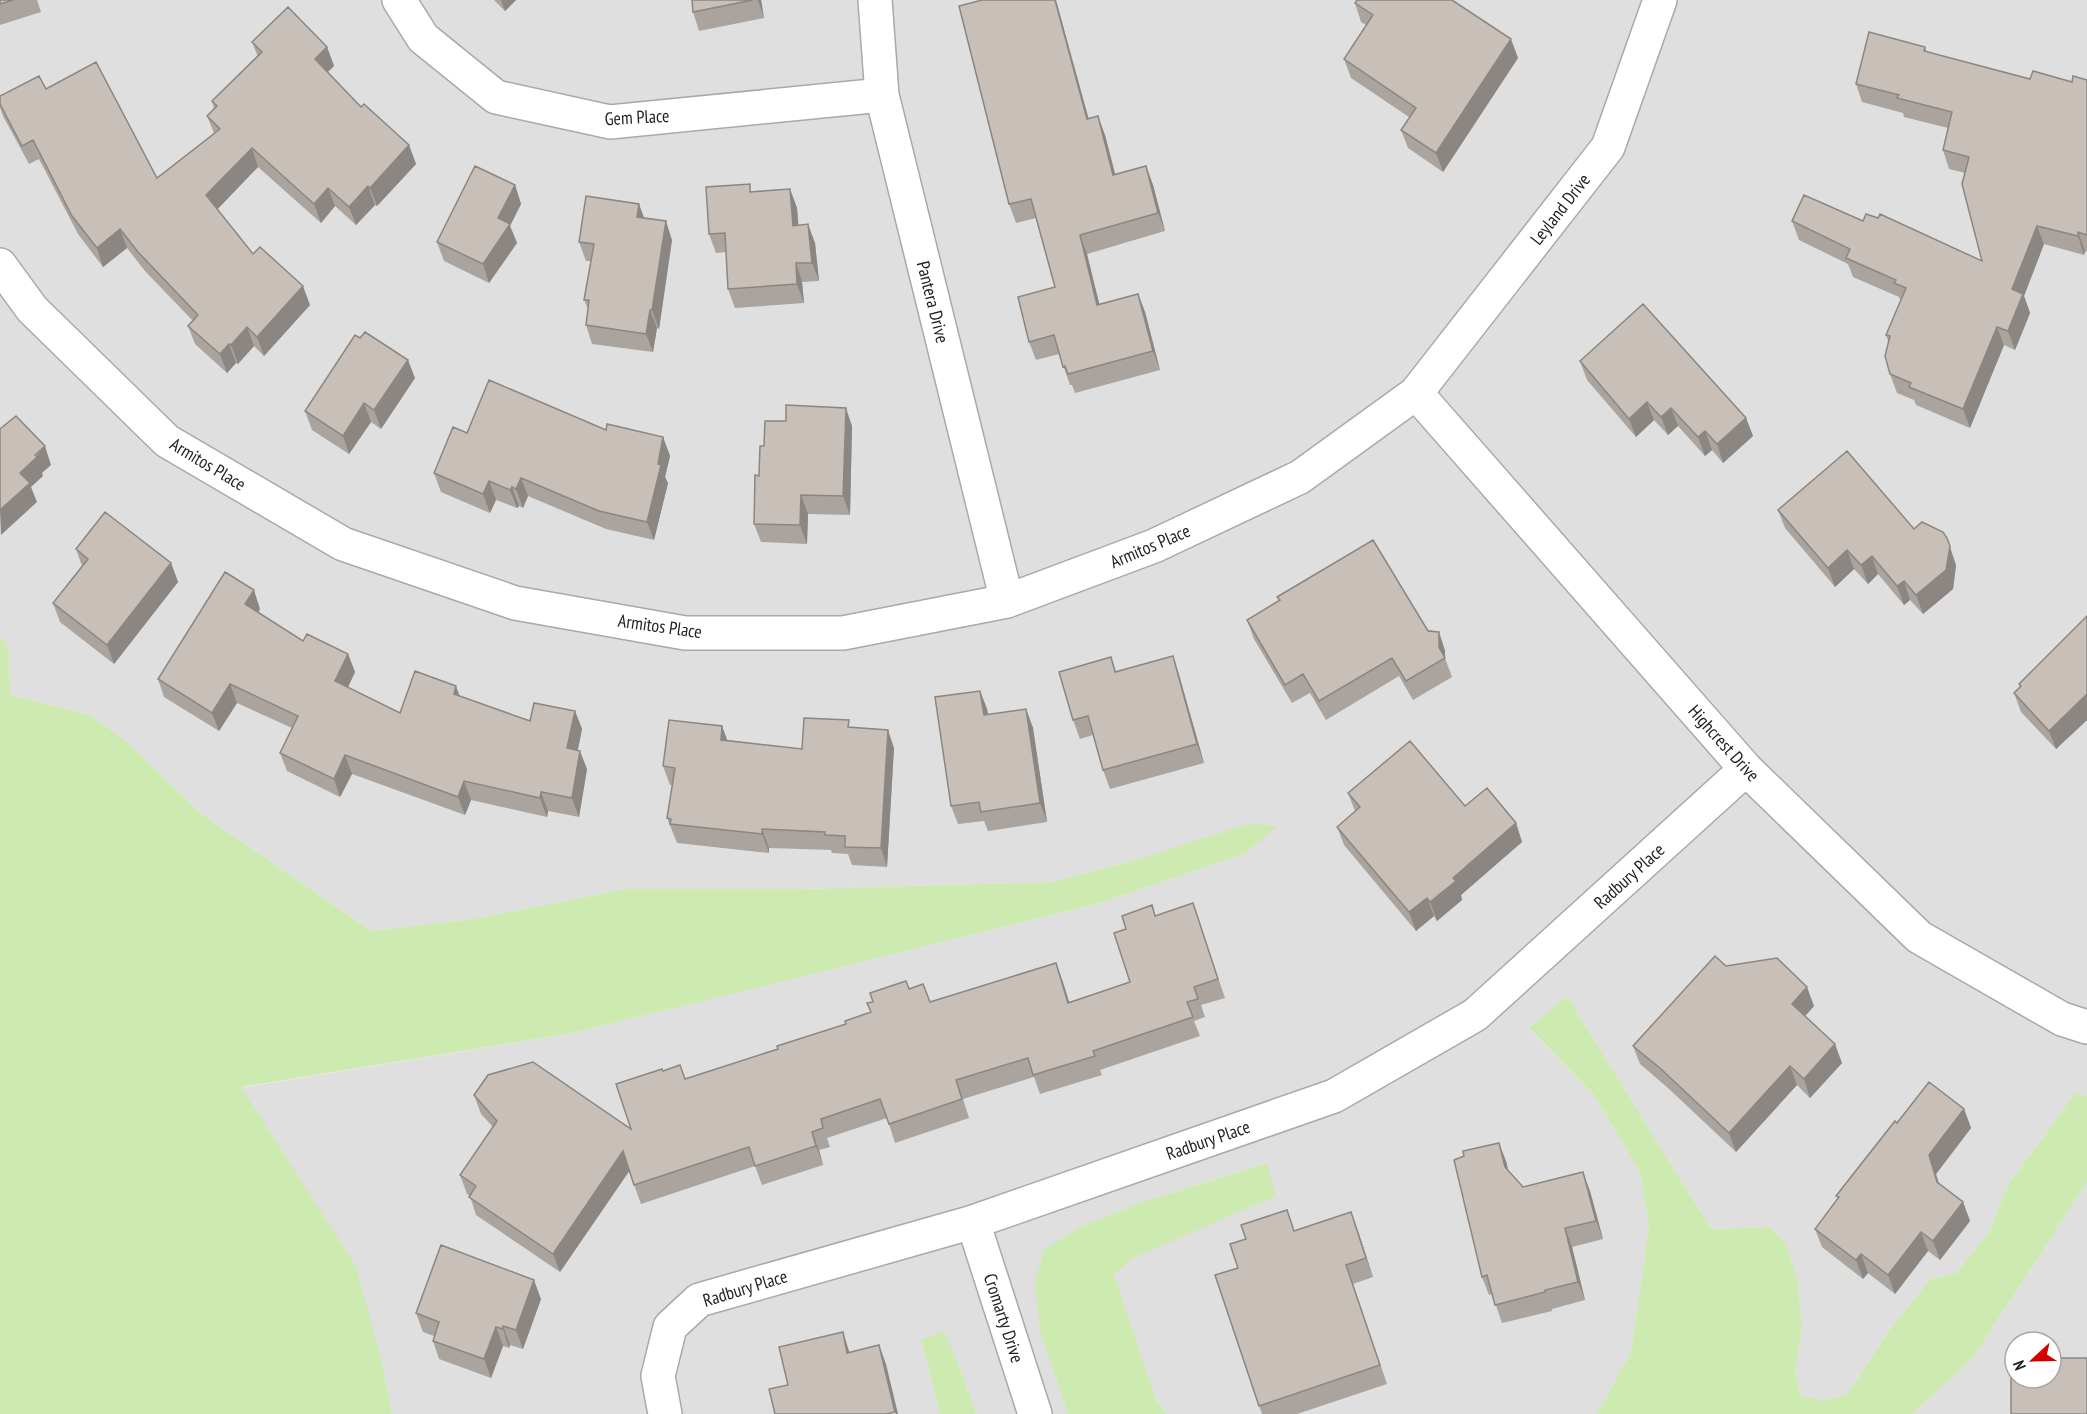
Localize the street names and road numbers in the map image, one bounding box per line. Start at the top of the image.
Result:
street label: Gem Place [604,104,670,130]
street label: Leyland Drive [1525,169,1595,249]
street label: Pantera Drive [912,259,954,345]
street label: Armitos Place [166,432,250,496]
street label: Armitos Place [1107,519,1193,573]
street label: Armitos Place [617,609,703,643]
street label: Highcrest Drive [1683,700,1765,786]
street label: Radbury Place [1589,838,1669,914]
street label: Radbury Place [1163,1115,1253,1165]
street label: Radbury Place [700,1264,790,1312]
street label: Cromarty Drive [979,1270,1029,1366]

